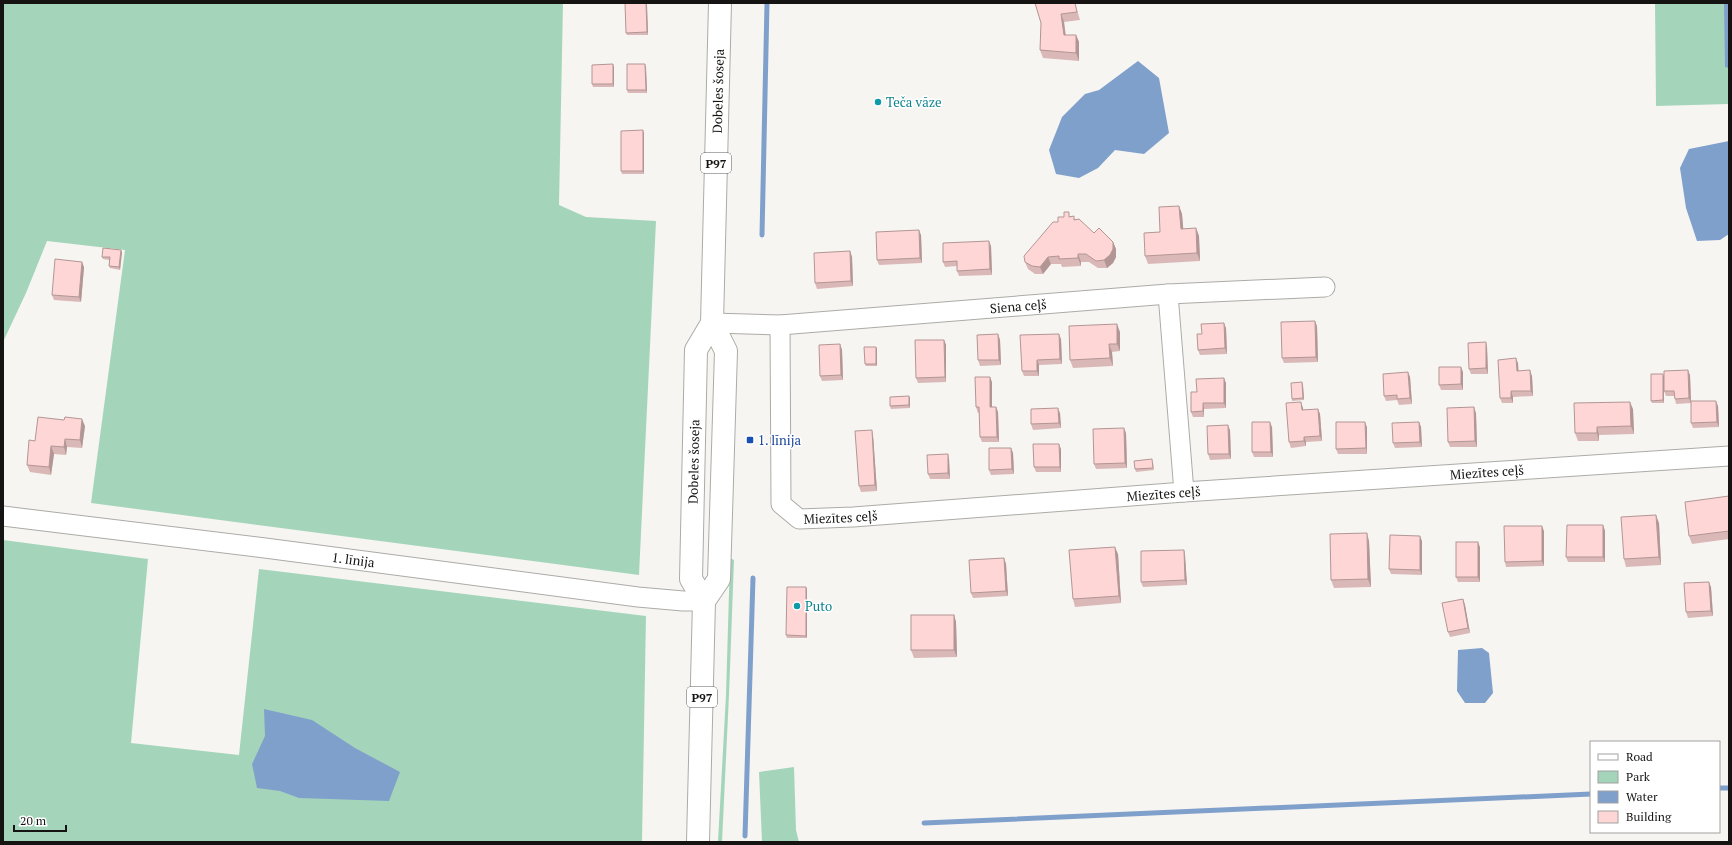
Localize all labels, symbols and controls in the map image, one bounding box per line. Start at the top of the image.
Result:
street label: Dobeles šoseja [708,48,728,134]
place label: Teča vāze [886,93,941,111]
marker: Teča vāze [873,97,883,107]
road number: P97 [701,153,731,173]
street label: Siena ceļš [989,295,1047,317]
street label: Dobeles šoseja [684,419,703,504]
place label: 1. līnija [758,431,801,449]
marker: 1. līnija [745,435,755,445]
street label: Miezītes ceļš [1449,461,1524,483]
street label: Miezītes ceļš [1126,482,1201,505]
street label: Miezītes ceļš [803,506,878,528]
street label: 1. līnija [331,548,376,571]
place label: Puto [805,597,832,615]
marker: Puto [792,601,802,611]
road number: P97 [687,687,717,707]
legend [1590,741,1720,833]
text: Road [1626,749,1653,764]
text: Park [1626,769,1651,784]
text: Water [1626,789,1658,804]
scale bar [14,807,66,833]
text: Building [1626,809,1672,824]
text: 20 m [20,813,47,828]

